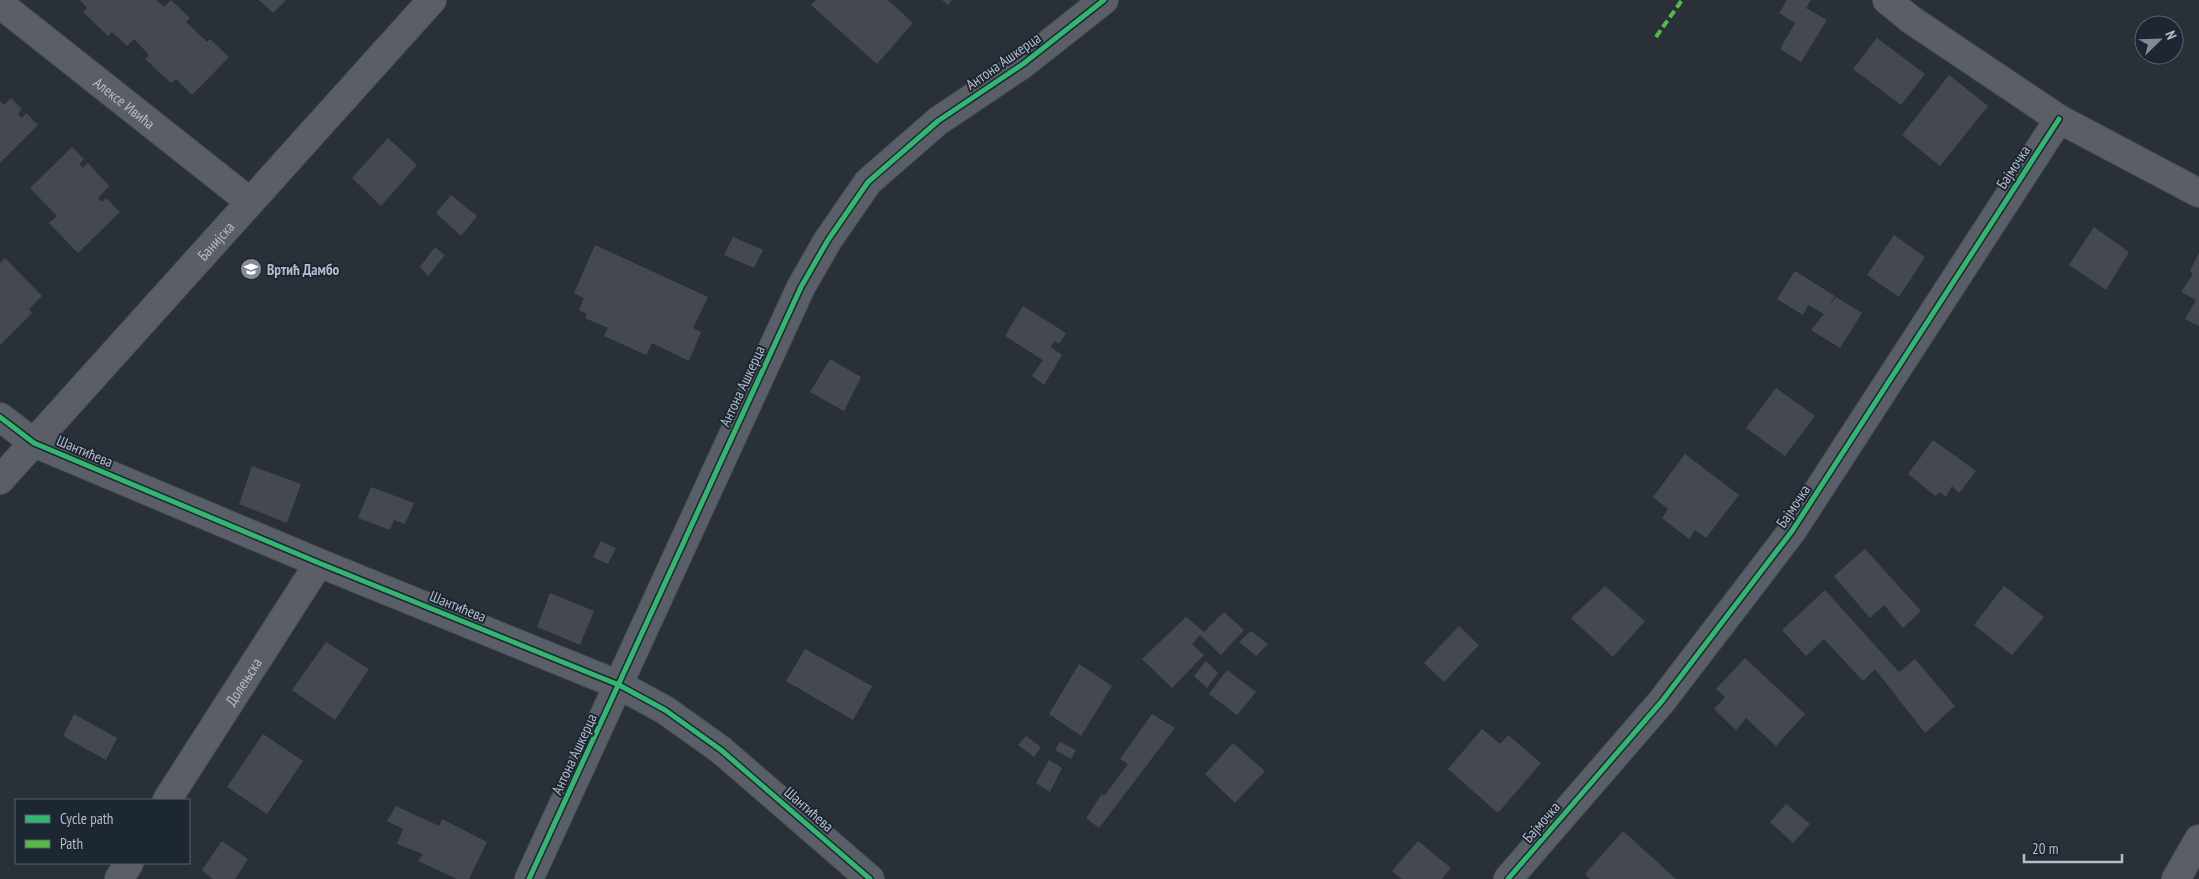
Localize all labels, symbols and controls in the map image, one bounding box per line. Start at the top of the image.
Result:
north arrow [2134,15,2184,65]
street label: Антона Ашкерца [962,28,1044,94]
text: N [2161,28,2181,42]
street label: Алексе Ивића [90,73,159,133]
street label: Бајмочка [1992,142,2034,192]
street label: Банијска [193,217,238,264]
school or university icon: Вртић Дамбо [239,257,263,281]
place label: Вртић Дамбо [267,260,340,279]
street label: Антона Ашкерца [715,343,769,429]
street label: Шантићева [54,431,116,471]
street label: Бајмочка [1772,481,1814,531]
street label: Шантићева [427,586,489,626]
street label: Долењска [221,654,265,709]
street label: Антона Ашкерца [547,711,601,797]
street label: Шантићева [780,782,838,836]
street label: Бајмочка [1518,798,1564,846]
legend [15,799,190,864]
text: Cycle path [60,809,113,828]
scale bar [2024,832,2122,864]
text: Path [60,834,83,853]
text: 20 m [2032,839,2058,858]

